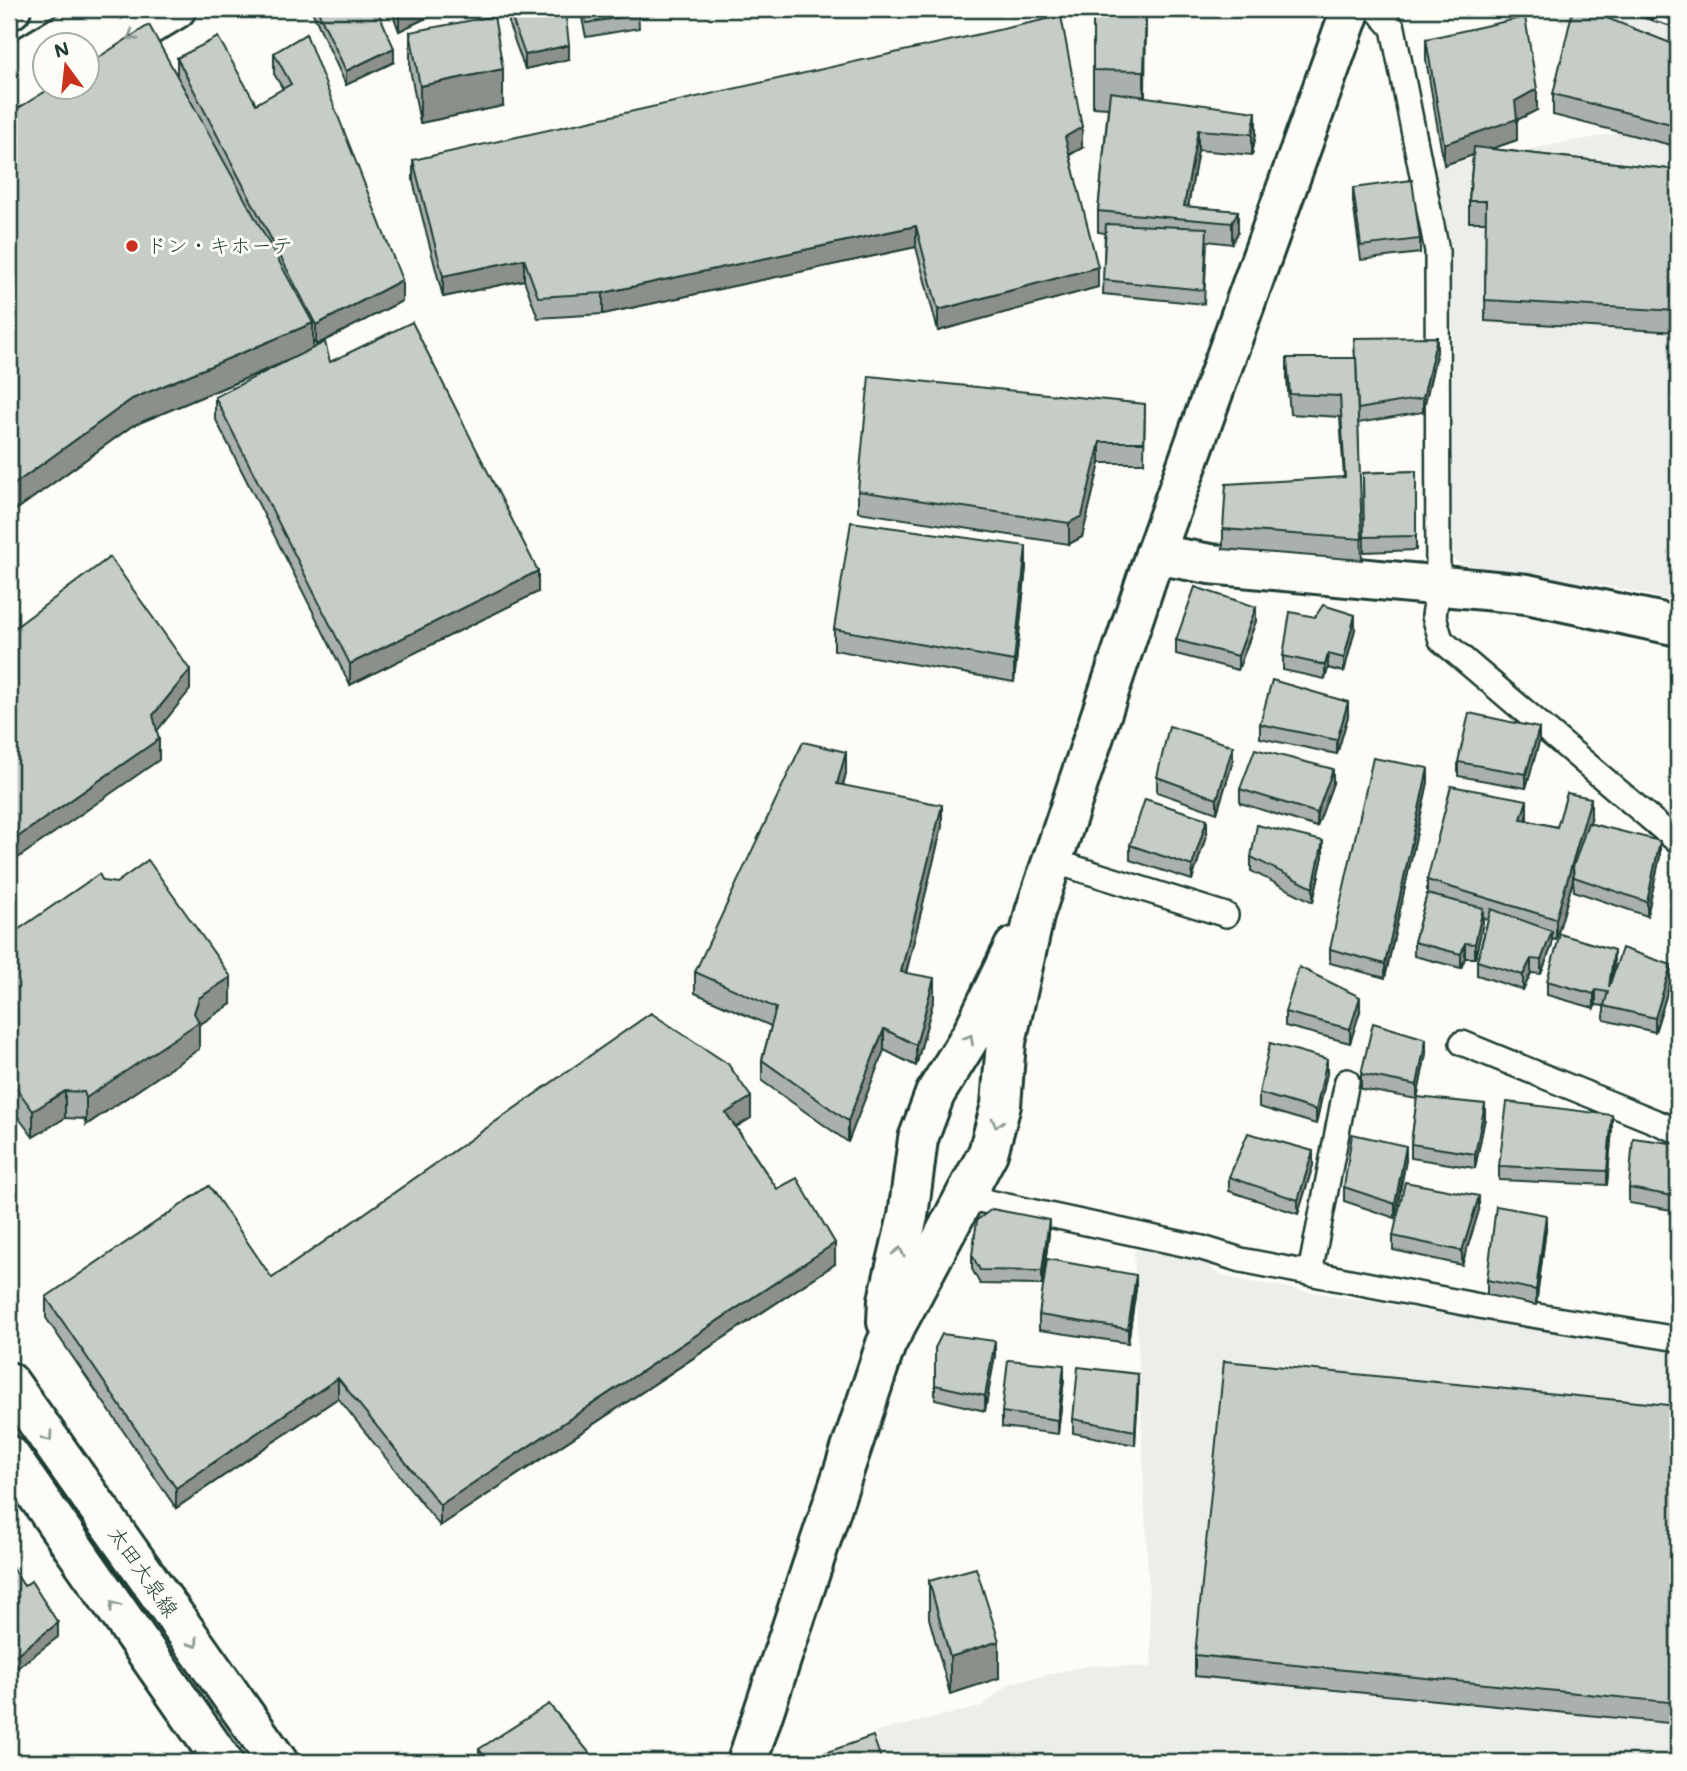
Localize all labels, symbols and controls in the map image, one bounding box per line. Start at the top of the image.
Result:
one-way arrow [126,27,139,40]
north arrow [32,32,102,102]
text: N [51,35,72,63]
place label: ドン・キホーテ [146,231,293,258]
marker: ドン・キホーテ [124,238,140,254]
one-way arrow [961,1034,974,1047]
one-way arrow [991,1117,1005,1129]
one-way arrow [891,1247,905,1259]
one-way arrow [40,1429,52,1442]
street label: 太田大泉線 [103,1520,185,1622]
one-way arrow [110,1601,122,1614]
one-way arrow [186,1635,198,1648]

